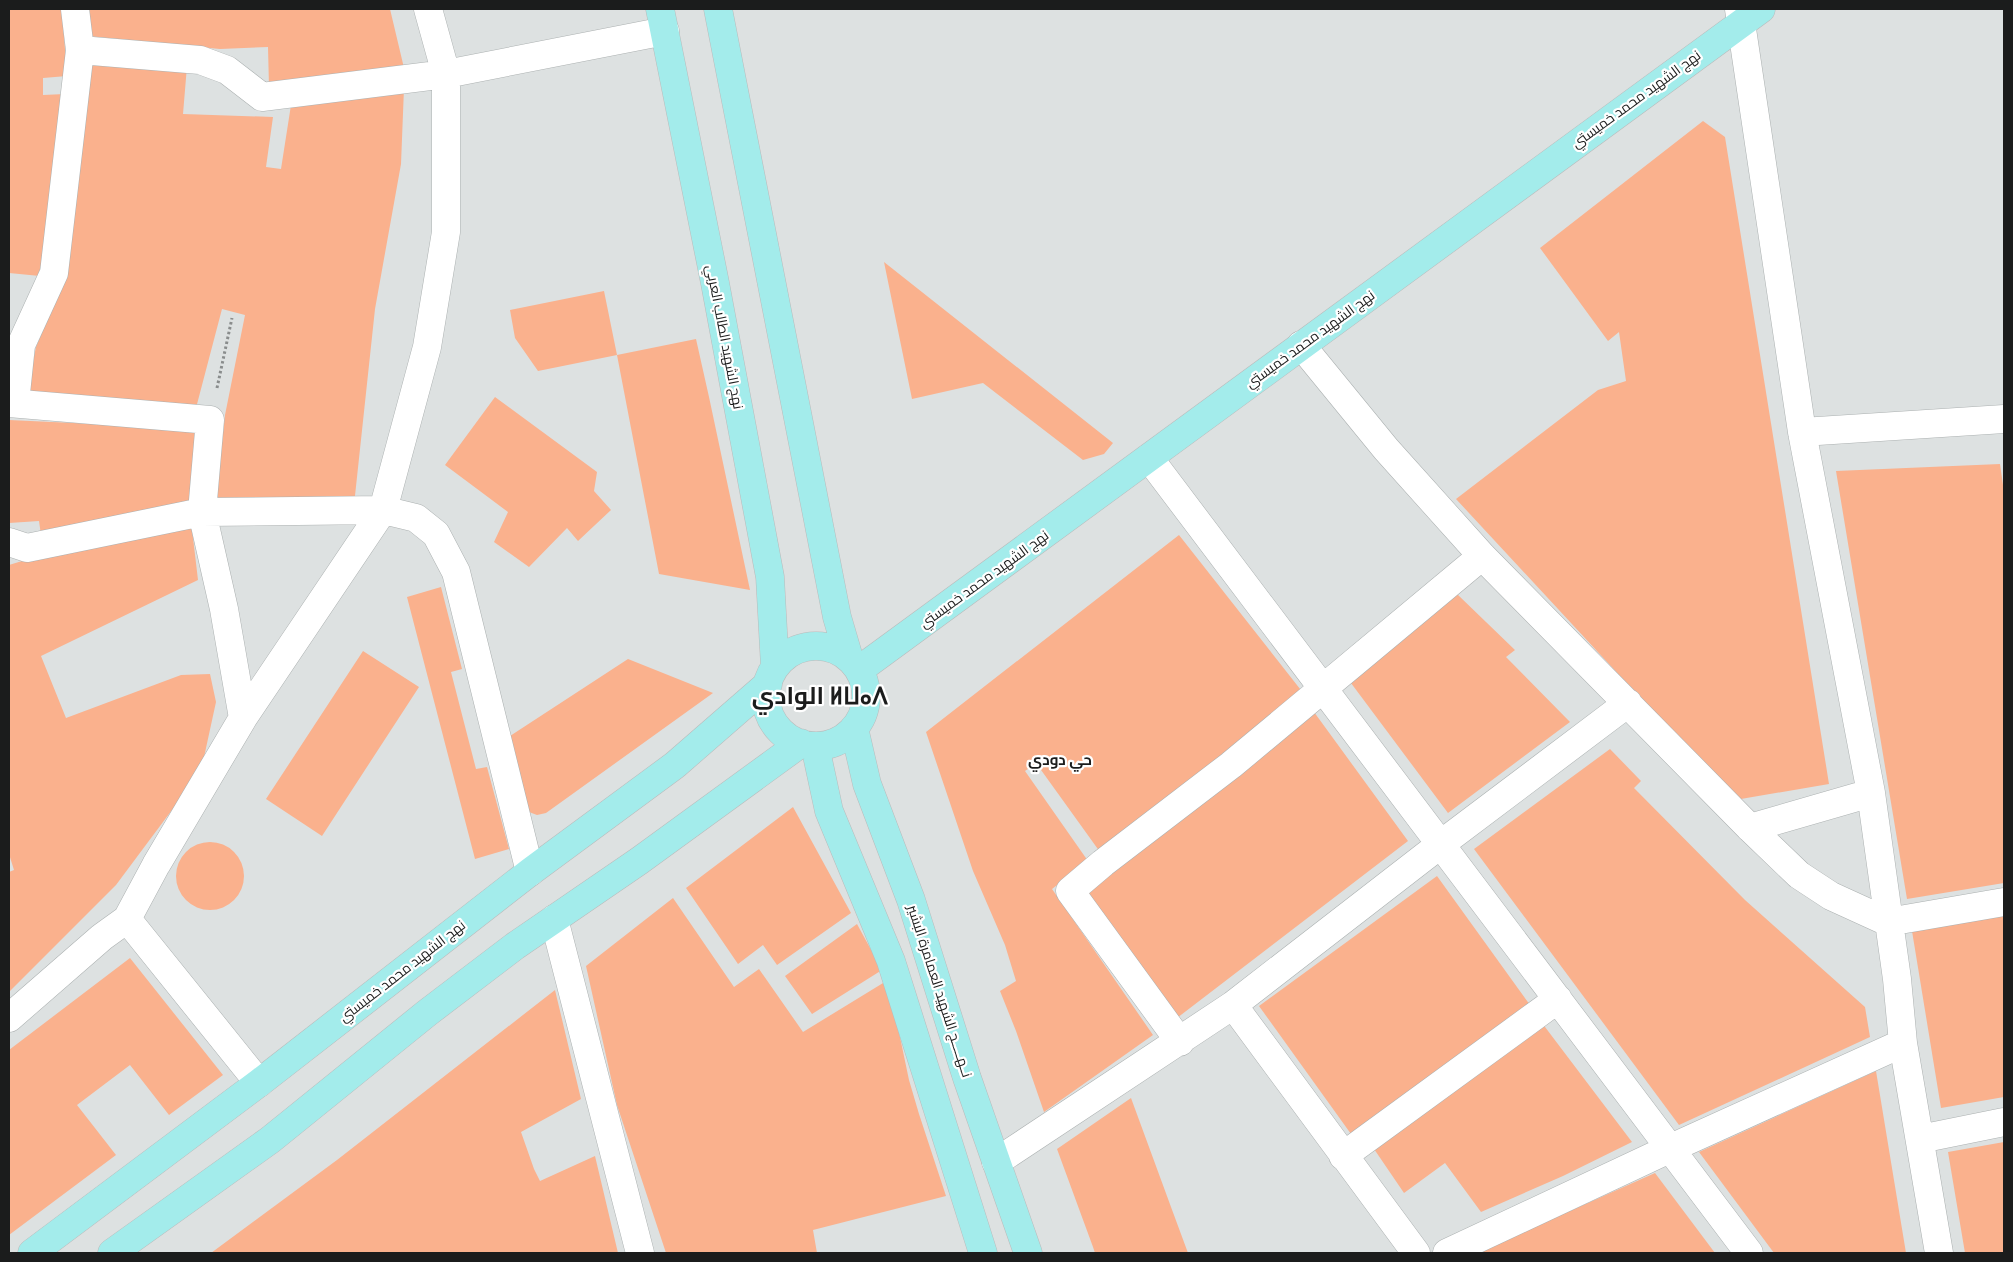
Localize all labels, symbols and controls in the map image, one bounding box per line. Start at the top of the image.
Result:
street label: نهج الشهيد محمد خميستي [1568,46,1706,154]
street label: نهج الشهيد الطالب العربي [699,263,748,411]
street label: نهج الشهيد محمد خميستي [1242,286,1380,394]
street label: نهج الشهيد محمد خميستي [916,526,1054,634]
district label: الوادي ⵍⵡⴰⴷ [752,679,889,715]
district label: حي دودي [1028,750,1092,772]
street label: نــهـــــج الشهيد العمامرة البشير [903,902,976,1079]
street label: نهج الشهيد محمد خميستي [335,916,471,1028]

